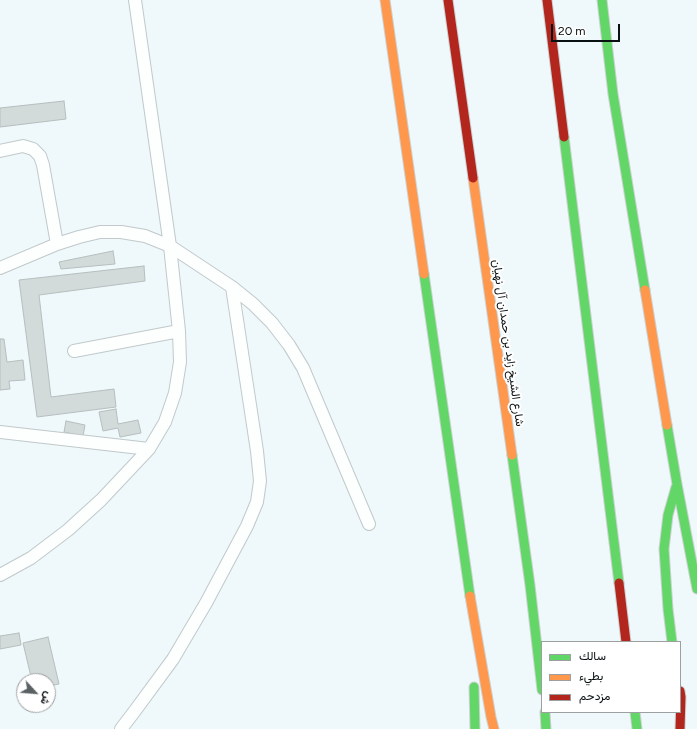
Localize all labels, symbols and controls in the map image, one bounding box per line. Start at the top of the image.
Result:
scale bar [553,16,622,42]
text: 20 m [558,24,586,38]
street label: شارع الشيخ زايد بن حمدان آل نهيان [489,259,527,427]
legend [541,641,681,713]
text: سالك [579,649,606,663]
text: بطيء [579,669,603,683]
north arrow [16,673,56,713]
text: ش [38,689,55,707]
text: مزدحم [579,689,610,703]

